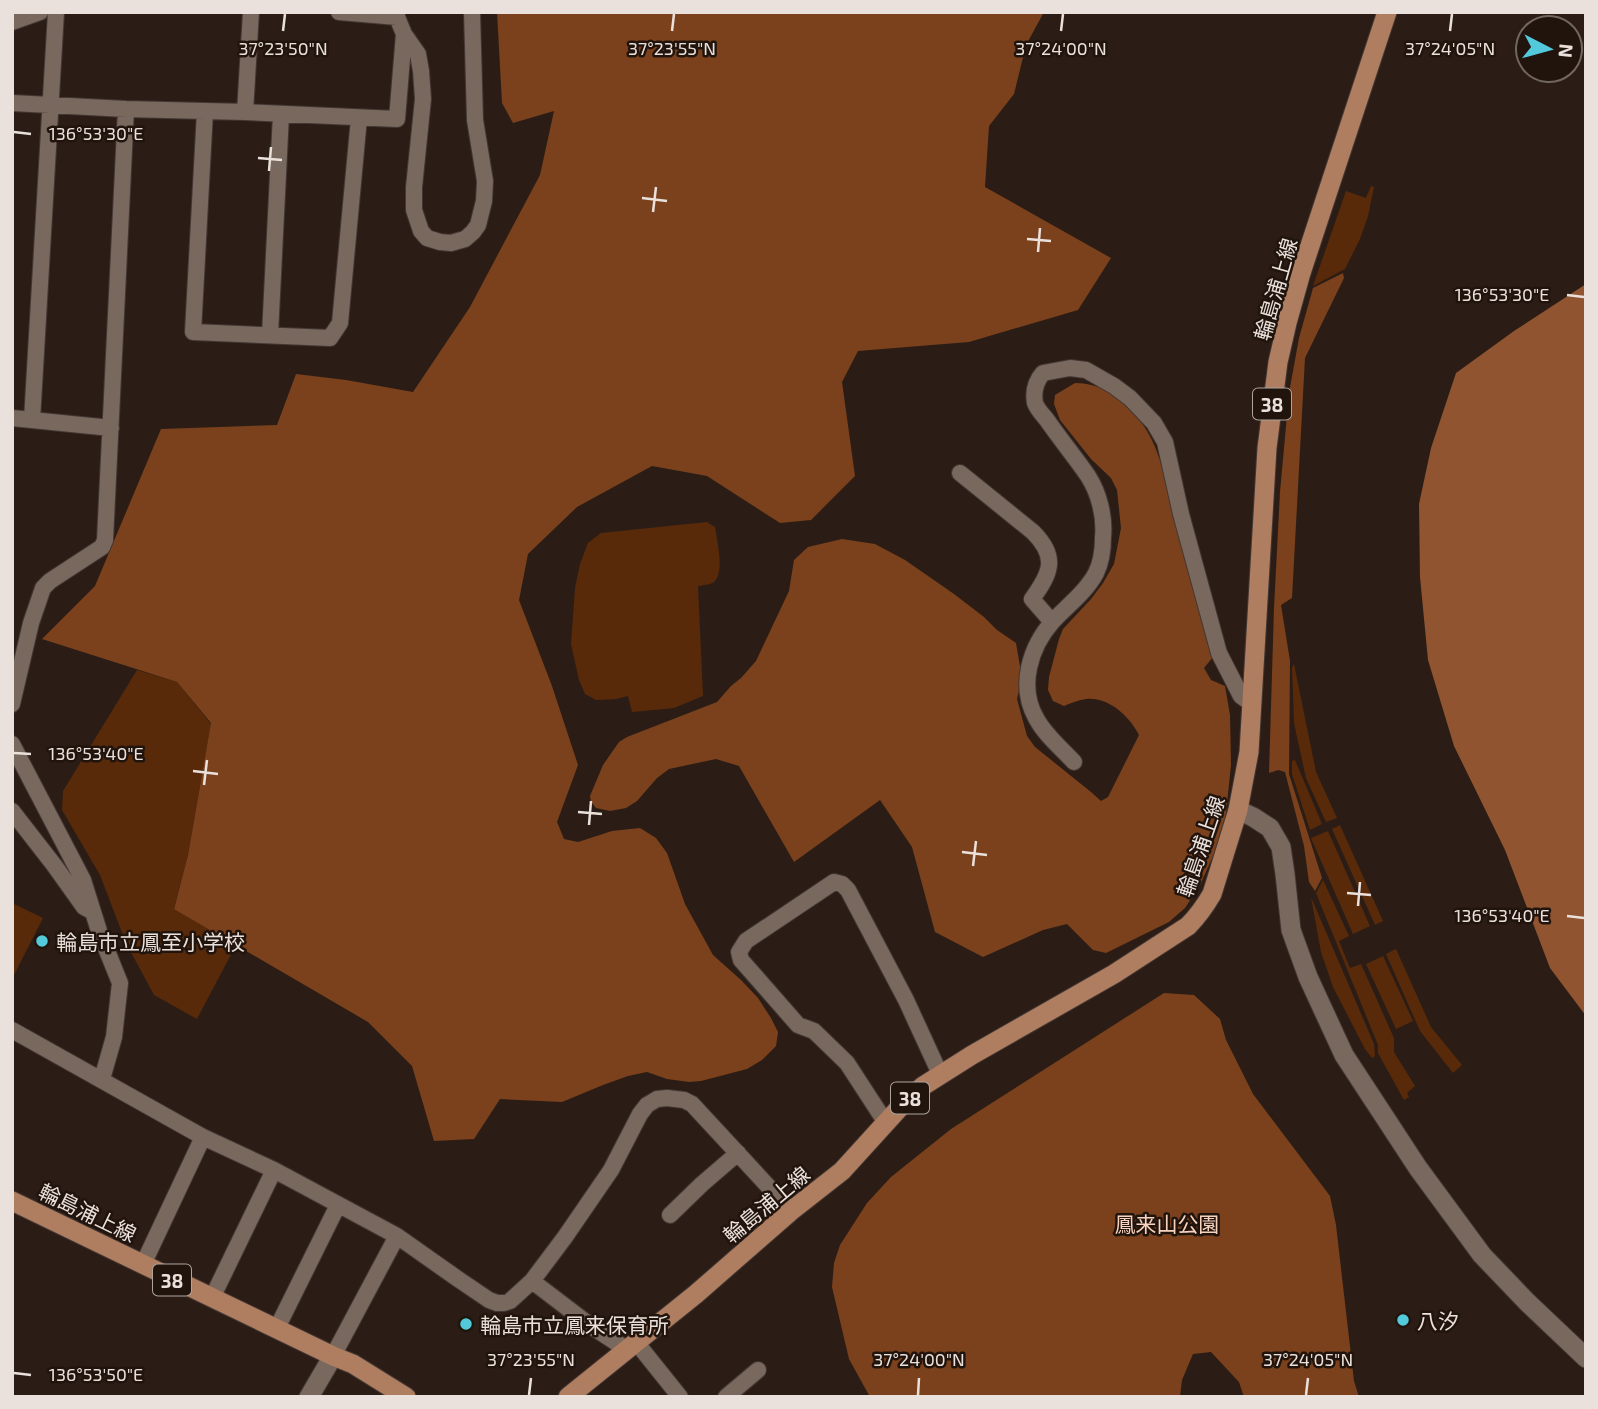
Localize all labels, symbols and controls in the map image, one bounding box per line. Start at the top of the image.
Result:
north arrow [1514,14,1584,84]
text: 37°23'50"N [238,37,328,59]
text: 37°23'55"N [628,37,716,59]
text: 37°24'00"N [1015,37,1107,59]
text: 37°24'05"N [1405,37,1495,59]
text: N [1554,43,1579,59]
text: 136°53'30"E [49,122,143,144]
street label: 輪島浦上線 [1249,235,1301,343]
text: 136°53'30"E [1455,283,1549,305]
road number: 38 [1253,388,1291,420]
text: 136°53'40"E [48,742,144,764]
street label: 輪島浦上線 [1171,792,1229,900]
text: 136°53'40"E [1454,904,1550,926]
place label: 輪島市立鳳至小学校 [56,929,245,954]
marker: 輪島市立鳳至小学校 [34,933,50,949]
road number: 38 [891,1082,929,1114]
street label: 輪島浦上線 [718,1161,814,1247]
street label: 輪島浦上線 [35,1178,141,1246]
park label: 鳳来山公園 [1115,1211,1220,1236]
road number: 38 [153,1264,191,1296]
place label: 八汐 [1417,1308,1459,1333]
place label: 輪島市立鳳来保育所 [480,1312,669,1337]
marker: 八汐 [1395,1312,1411,1328]
marker: 輪島市立鳳来保育所 [458,1316,474,1332]
text: 37°23'55"N [487,1348,575,1370]
text: 37°24'00"N [873,1348,965,1370]
text: 37°24'05"N [1263,1348,1353,1370]
text: 136°53'50"E [49,1363,143,1385]

